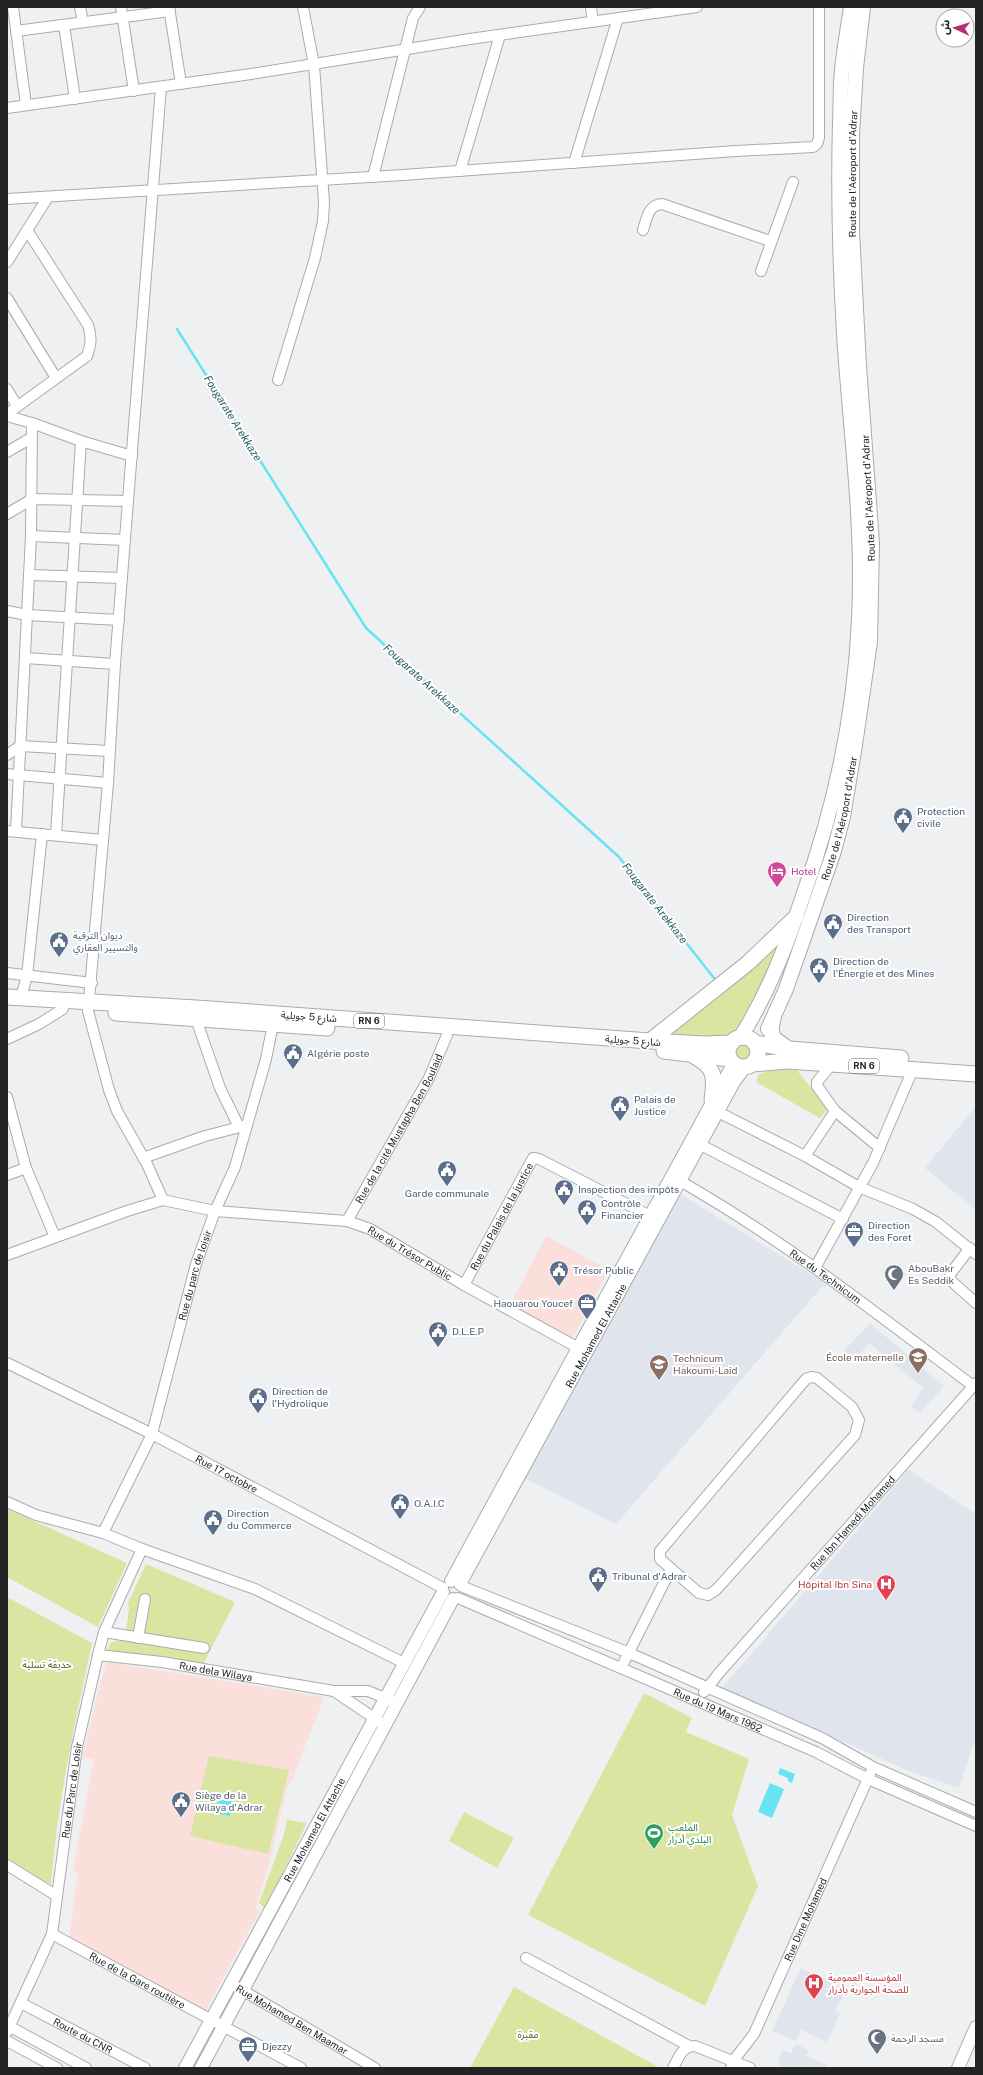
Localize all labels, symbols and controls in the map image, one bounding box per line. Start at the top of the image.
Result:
north arrow [935,8,975,48]
text: ش [939,19,953,35]
street label: Route de l'Aéroport d'Adrar [846,110,859,238]
water label: Fougarate Arekkaze [202,373,264,463]
street label: Route de l'Aéroport d'Adrar [859,434,877,562]
water label: Fougarate Arekkaze [381,641,463,717]
street label: Route de l'Aéroport d'Adrar [818,755,859,882]
place label: Protection civile [917,805,965,829]
public building icon: Protection civile [892,806,914,834]
water label: Fougarate Arekkaze [620,860,690,946]
hotel icon: Hotel [766,860,788,888]
place label: Hotel [791,865,816,877]
place label: Direction des Transport [847,911,911,935]
public building icon: Direction des Transport [822,912,844,940]
place label: ديوان الترقية والتسيير العقاري [73,929,138,955]
public building icon: ديوان الترقية والتسيير العقاري [48,930,70,958]
place label: Direction de l’Énergie et des Mines [833,955,934,979]
public building icon: Direction de l’Énergie et des Mines [808,956,830,984]
street label: شارع 5 جويلية [281,1008,337,1026]
road number: RN 6 [354,1014,384,1028]
street label: شارع 5 جويلية [605,1032,661,1050]
public building icon: Algérie poste [282,1042,304,1070]
place label: Algérie poste [307,1047,370,1059]
street label: Rue de la cité Mustapha Ben Boulaid [352,1052,445,1206]
road number: RN 6 [849,1059,879,1073]
place label: Palais de Justice [634,1093,676,1117]
public building icon: Palais de Justice [609,1094,631,1122]
public building icon: Garde communale [436,1159,458,1187]
street label: Rue du Palais de la justice [467,1160,535,1272]
public building icon: Inspection des impôts [553,1178,575,1206]
place label: Inspection des impôts [578,1183,679,1195]
place label: Garde communale [405,1187,490,1199]
place label: Contrôle Financier [601,1197,644,1221]
public building icon: Contrôle Financier [576,1198,598,1226]
place label: Direction des Foret [868,1219,912,1243]
office icon: Direction des Foret [843,1220,865,1248]
street label: Rue du Trésor Public [366,1223,454,1283]
street label: Rue du parc de loisir [176,1228,214,1322]
street label: Rue du Technicum [788,1246,864,1306]
public building icon: Trésor Public [548,1259,570,1287]
place label: AbouBakr Es Seddik [908,1262,954,1286]
mosque icon: AbouBakr Es Seddik [883,1263,905,1291]
place label: Trésor Public [573,1264,634,1276]
street label: Rue Mohamed El Attache [562,1281,629,1390]
office icon: Haouarou Youcef [576,1292,598,1320]
place label: Haouarou Youcef [493,1297,573,1309]
public building icon: D.L.E.P [427,1320,449,1348]
place label: D.L.E.P [452,1325,484,1337]
school or university icon: École maternelle [907,1346,929,1374]
place label: École maternelle [826,1351,904,1363]
place label: Technicum Hakoumi-Laid [673,1352,738,1376]
school or university icon: Technicum Hakoumi-Laid [648,1353,670,1381]
place label: Direction de l'Hydrolique [272,1385,329,1409]
public building icon: Direction de l'Hydrolique [247,1386,269,1414]
street label: Rue 17 octobre [194,1452,260,1495]
street label: Rue Ibn Hamedi Mohamed [807,1473,897,1572]
public building icon: O.A.I.C [389,1492,411,1520]
place label: O.A.I.C [414,1497,445,1509]
place label: Direction du Commerce [227,1507,292,1531]
public building icon: Direction du Commerce [202,1508,224,1536]
public building icon: Tribunal d'Adrar [587,1565,609,1593]
place label: Tribunal d'Adrar [612,1570,687,1582]
hospital icon: Hôpital Ibn Sina [875,1573,897,1601]
place label: Hôpital Ibn Sina [798,1578,872,1590]
park label: حديقة تسلية [22,1658,72,1670]
street label: Rue dela Wilaya [178,1659,253,1683]
street label: Rue du 19 Mars 1962 [672,1685,764,1734]
street label: Rue du Parc de Loisir [59,1741,84,1839]
street label: Rue Mohamed El Attache [281,1775,347,1884]
place label: Siège de la Wilaya d'Adrar [195,1789,263,1813]
public building icon: Siège de la Wilaya d'Adrar [170,1790,192,1818]
place label: الملعب البلدي أدرار [667,1821,711,1847]
sports icon: الملعب البلدي أدرار [643,1822,665,1850]
street label: Rue Dine Mohamed [781,1876,829,1963]
street label: Rue de la Gare routière [87,1949,188,2011]
place label: المؤسسة العمومية للصحة الجوارية بأدرار [827,1971,909,1996]
hospital icon: المؤسسة العمومية للصحة الجوارية بأدرار [803,1972,825,2000]
street label: Rue Mohamed Ben Maamar [234,1982,350,2057]
street label: Route du CNR [51,2015,115,2056]
mosque icon: مسجد الرحمة [866,2027,888,2055]
park label: مقبرة [517,2028,539,2041]
place label: مسجد الرحمة [891,2032,944,2045]
office icon: Djezzy [237,2035,259,2063]
place label: Djezzy [262,2040,293,2052]

